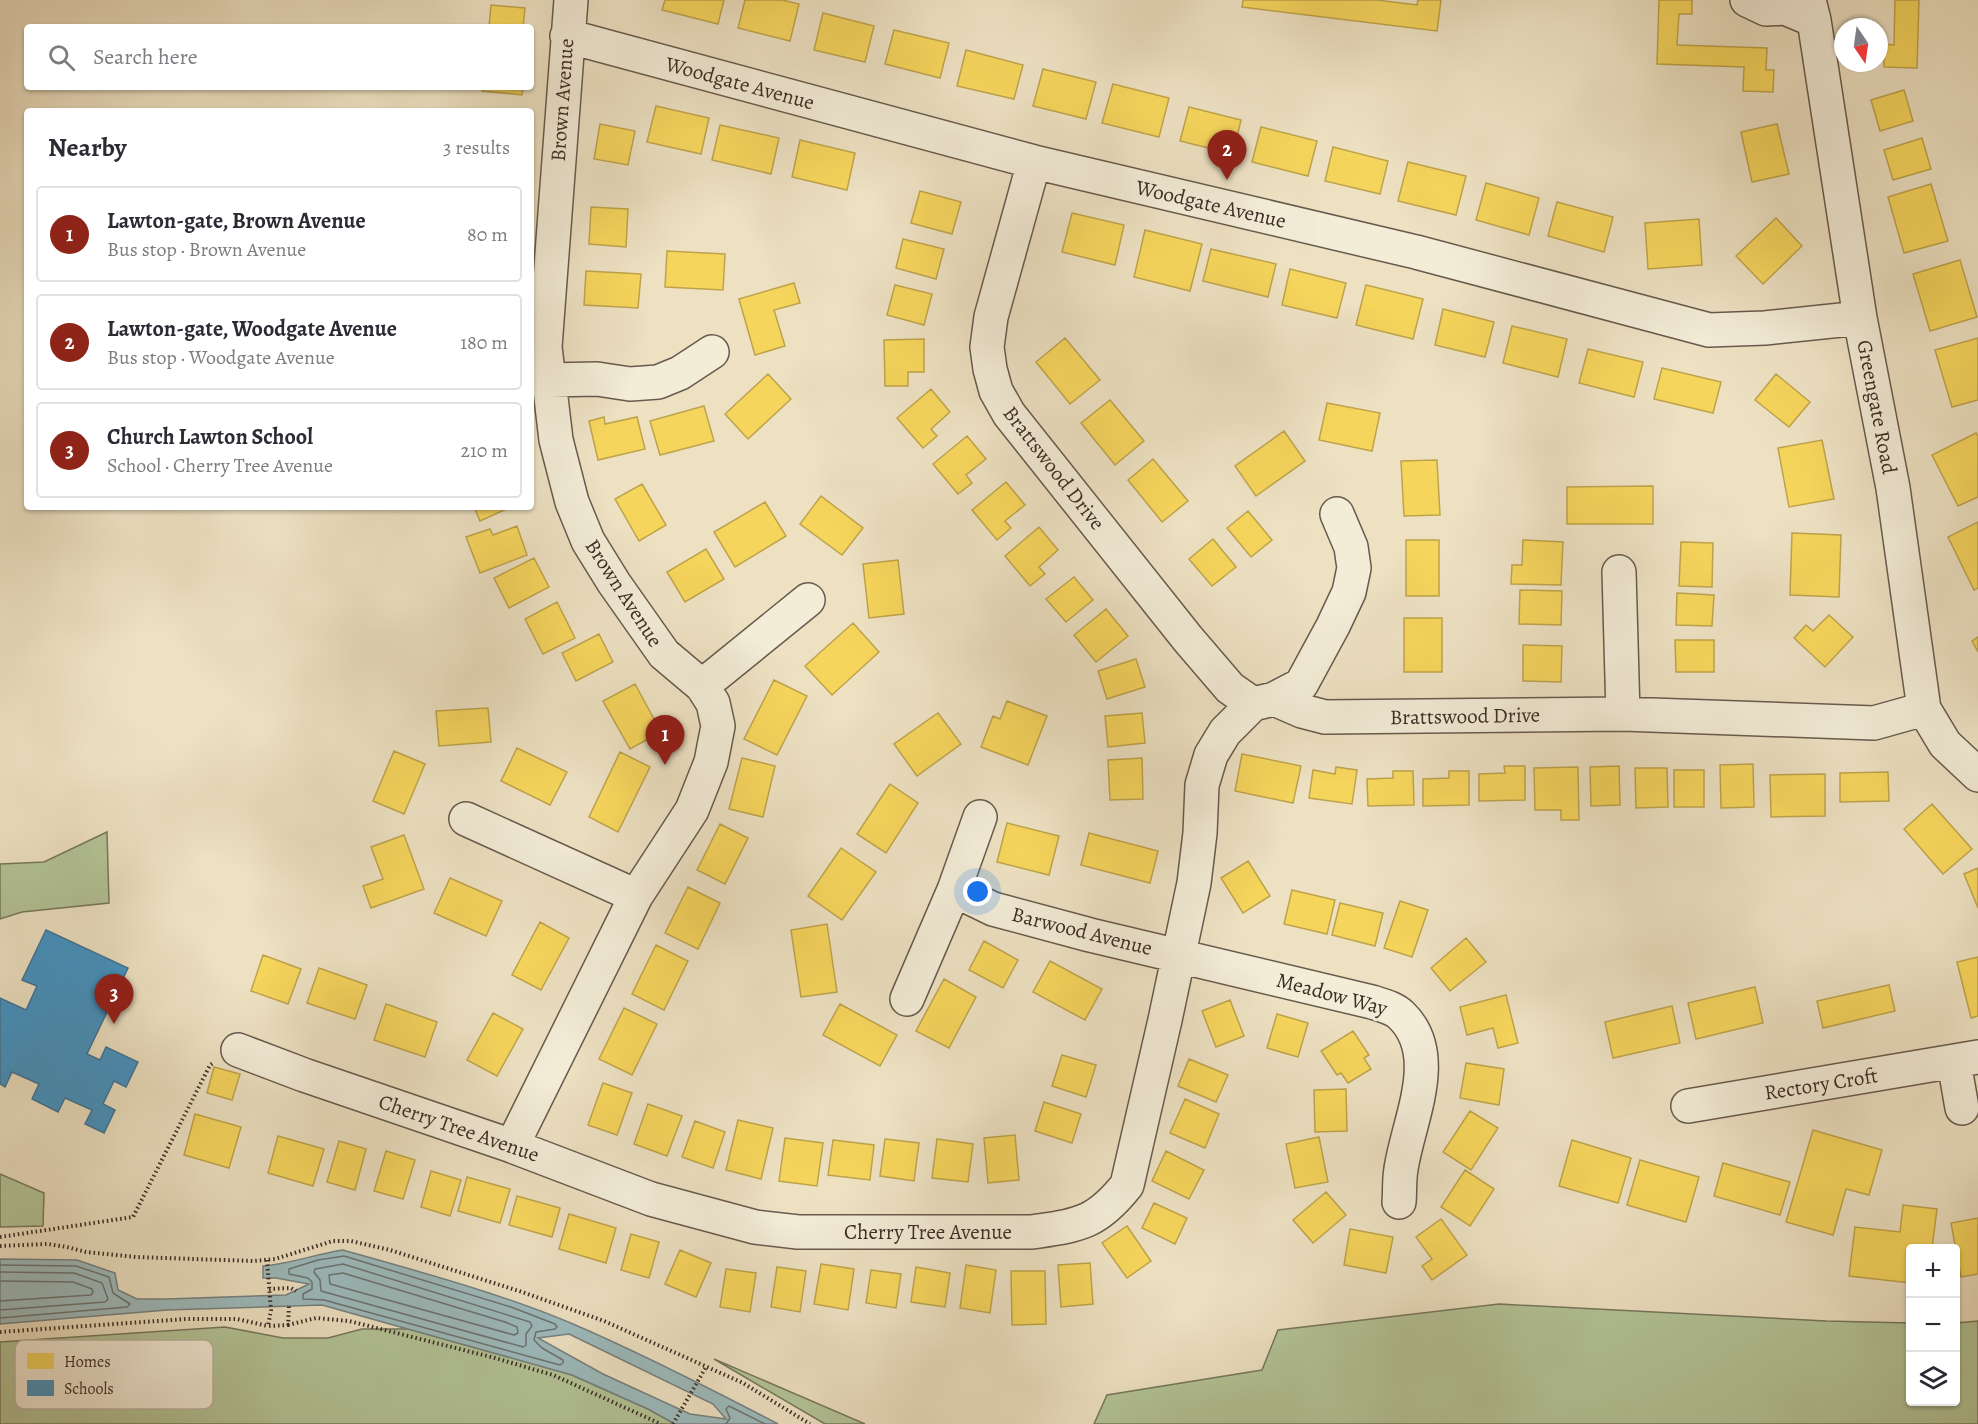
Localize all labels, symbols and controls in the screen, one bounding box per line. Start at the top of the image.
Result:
north arrow [1834,18,1888,72]
search box [24,24,534,90]
street label: Brown Avenue [544,38,580,162]
icon: search [45,41,78,74]
text: Search here [93,42,198,72]
street label: Woodgate Avenue [661,49,818,116]
text: Nearby [48,130,127,165]
pin: 2 [1208,130,1246,180]
text: 3 results [443,134,510,161]
street label: Woodgate Avenue [1132,173,1289,235]
text: Lawton-gate, Brown Avenue [107,206,366,236]
text: 1 [66,221,73,248]
text: 80 m [467,221,508,248]
text: Bus stop · Brown Avenue [107,236,306,263]
text: Lawton-gate, Woodgate Avenue [107,314,397,344]
text: 2 [65,329,74,356]
text: 180 m [460,329,508,356]
street label: Greengate Road [1850,338,1904,477]
text: Bus stop · Woodgate Avenue [107,344,335,371]
street label: Brattswood Drive [997,400,1111,536]
text: Church Lawton School [107,422,313,452]
text: 3 [65,437,74,464]
text: 210 m [460,437,508,464]
text: School · Cherry Tree Avenue [107,452,333,479]
street label: Brown Avenue [579,534,669,652]
street label: Brattswood Drive [1390,701,1540,731]
pin: 1 [646,716,684,765]
your location [963,877,992,906]
street label: Barwood Avenue [1009,900,1155,962]
street label: Meadow Way [1274,966,1391,1022]
pin: 3 [94,974,134,1024]
street label: Rectory Croft [1762,1061,1880,1107]
street label: Cherry Tree Avenue [375,1087,543,1169]
street label: Cherry Tree Avenue [844,1218,1012,1246]
map controls [1906,1244,1960,1406]
button: + [1906,1244,1960,1298]
button: − [1906,1298,1960,1352]
legend [15,1340,213,1409]
text: Homes [64,1351,111,1373]
button: layers [1906,1352,1960,1406]
text: Schools [64,1378,114,1400]

